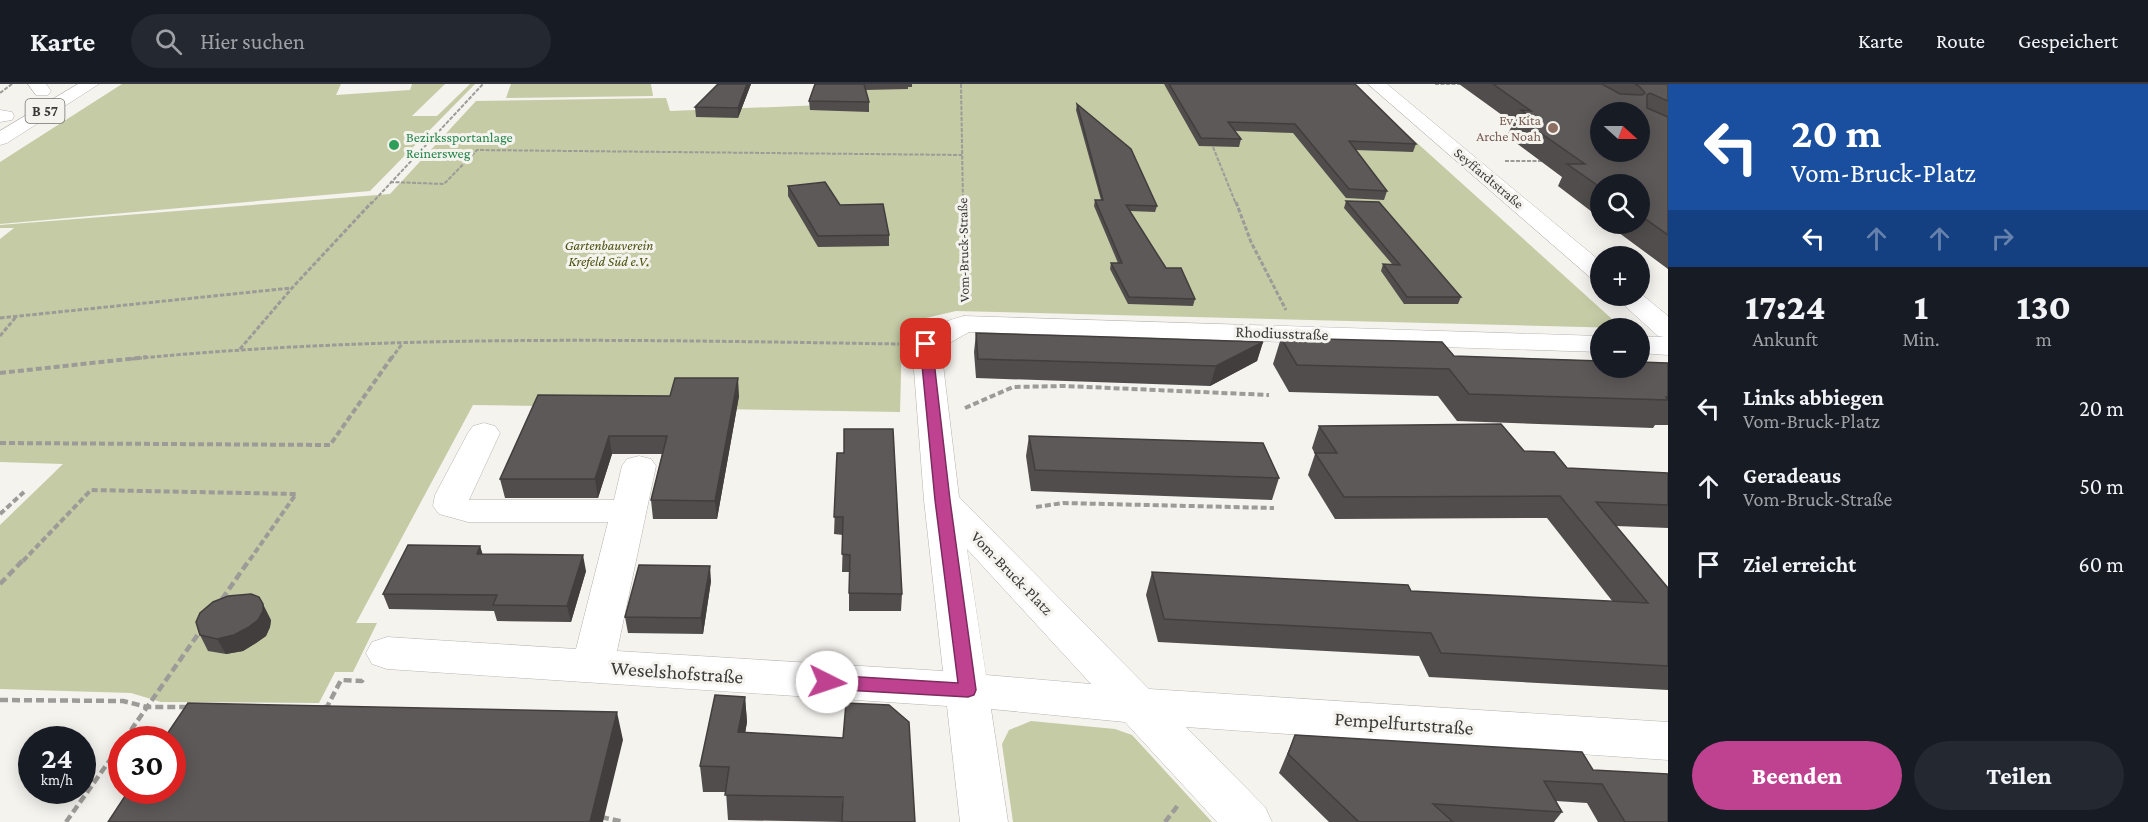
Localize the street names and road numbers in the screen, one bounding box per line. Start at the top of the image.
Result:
road number: B 57 [26,99,64,123]
street label: Seyffardtstraße [1451,144,1527,212]
street label: Vom-Bruck-Straße [954,198,972,302]
street label: Rhodiusstraße [1235,323,1329,343]
street label: Vom-Bruck-Platz [968,528,1056,618]
street label: Weselshofstraße [610,656,744,688]
street label: Pempelfurtstraße [1334,707,1475,740]

